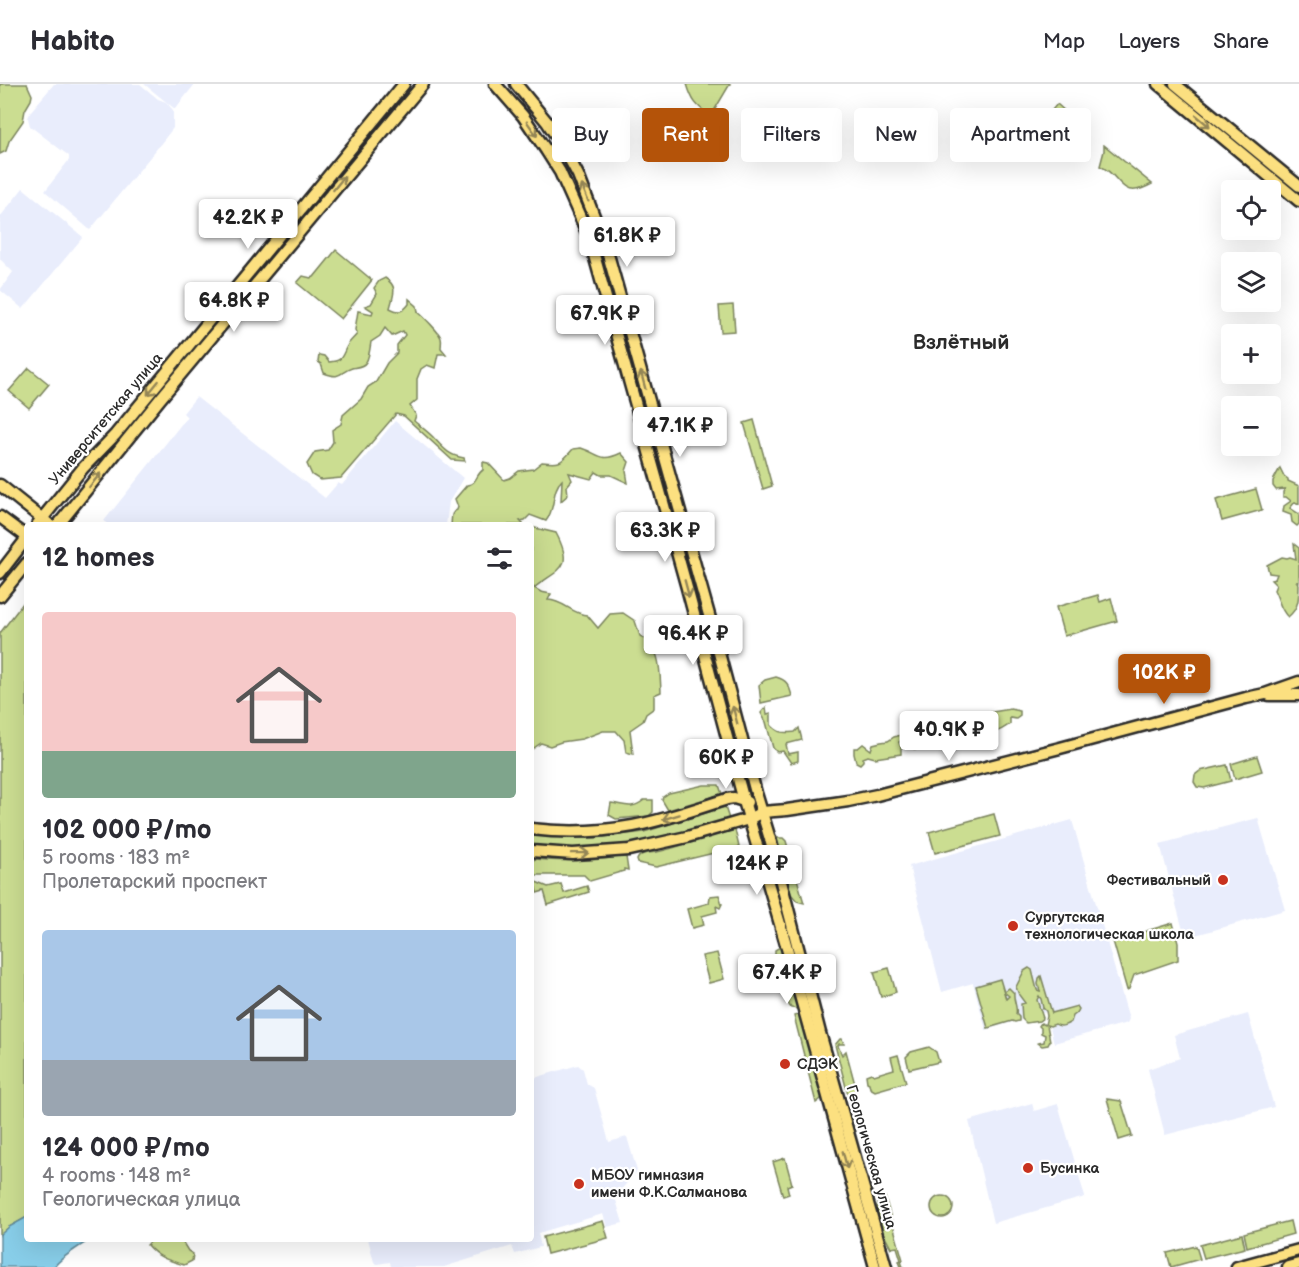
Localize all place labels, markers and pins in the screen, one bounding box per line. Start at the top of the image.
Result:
pin: 42.2K ₽ [193,199,303,250]
pin: 61.8K ₽ [572,217,682,268]
pin: 64.8K ₽ [179,282,289,333]
pin: 67.9K ₽ [550,295,660,346]
pin: 47.1K ₽ [625,407,735,458]
pin: 63.3K ₽ [610,512,720,563]
pin: 96.4K ₽ [638,615,748,666]
pin: 102K ₽ [1115,654,1213,705]
pin: 40.9K ₽ [894,711,1004,762]
pin: 60K ₽ [684,739,768,790]
pin: 124K ₽ [708,845,806,896]
place label: Фестивальный [1107,871,1211,890]
marker: Фестивальный [1216,873,1230,887]
place label: Сургутская технологическая школа [1025,908,1194,944]
marker: Сургутская технологическая школа [1006,919,1020,933]
pin: 67.4K ₽ [732,954,842,1005]
place label: СДЭК [797,1055,839,1074]
marker: СДЭК [778,1057,792,1071]
place label: Бусинка [1040,1159,1099,1178]
marker: Бусинка [1021,1161,1035,1175]
place label: МБОУ гимназия имени Ф.К.Салманова [591,1166,747,1202]
marker: МБОУ гимназия имени Ф.К.Салманова [572,1177,586,1191]

